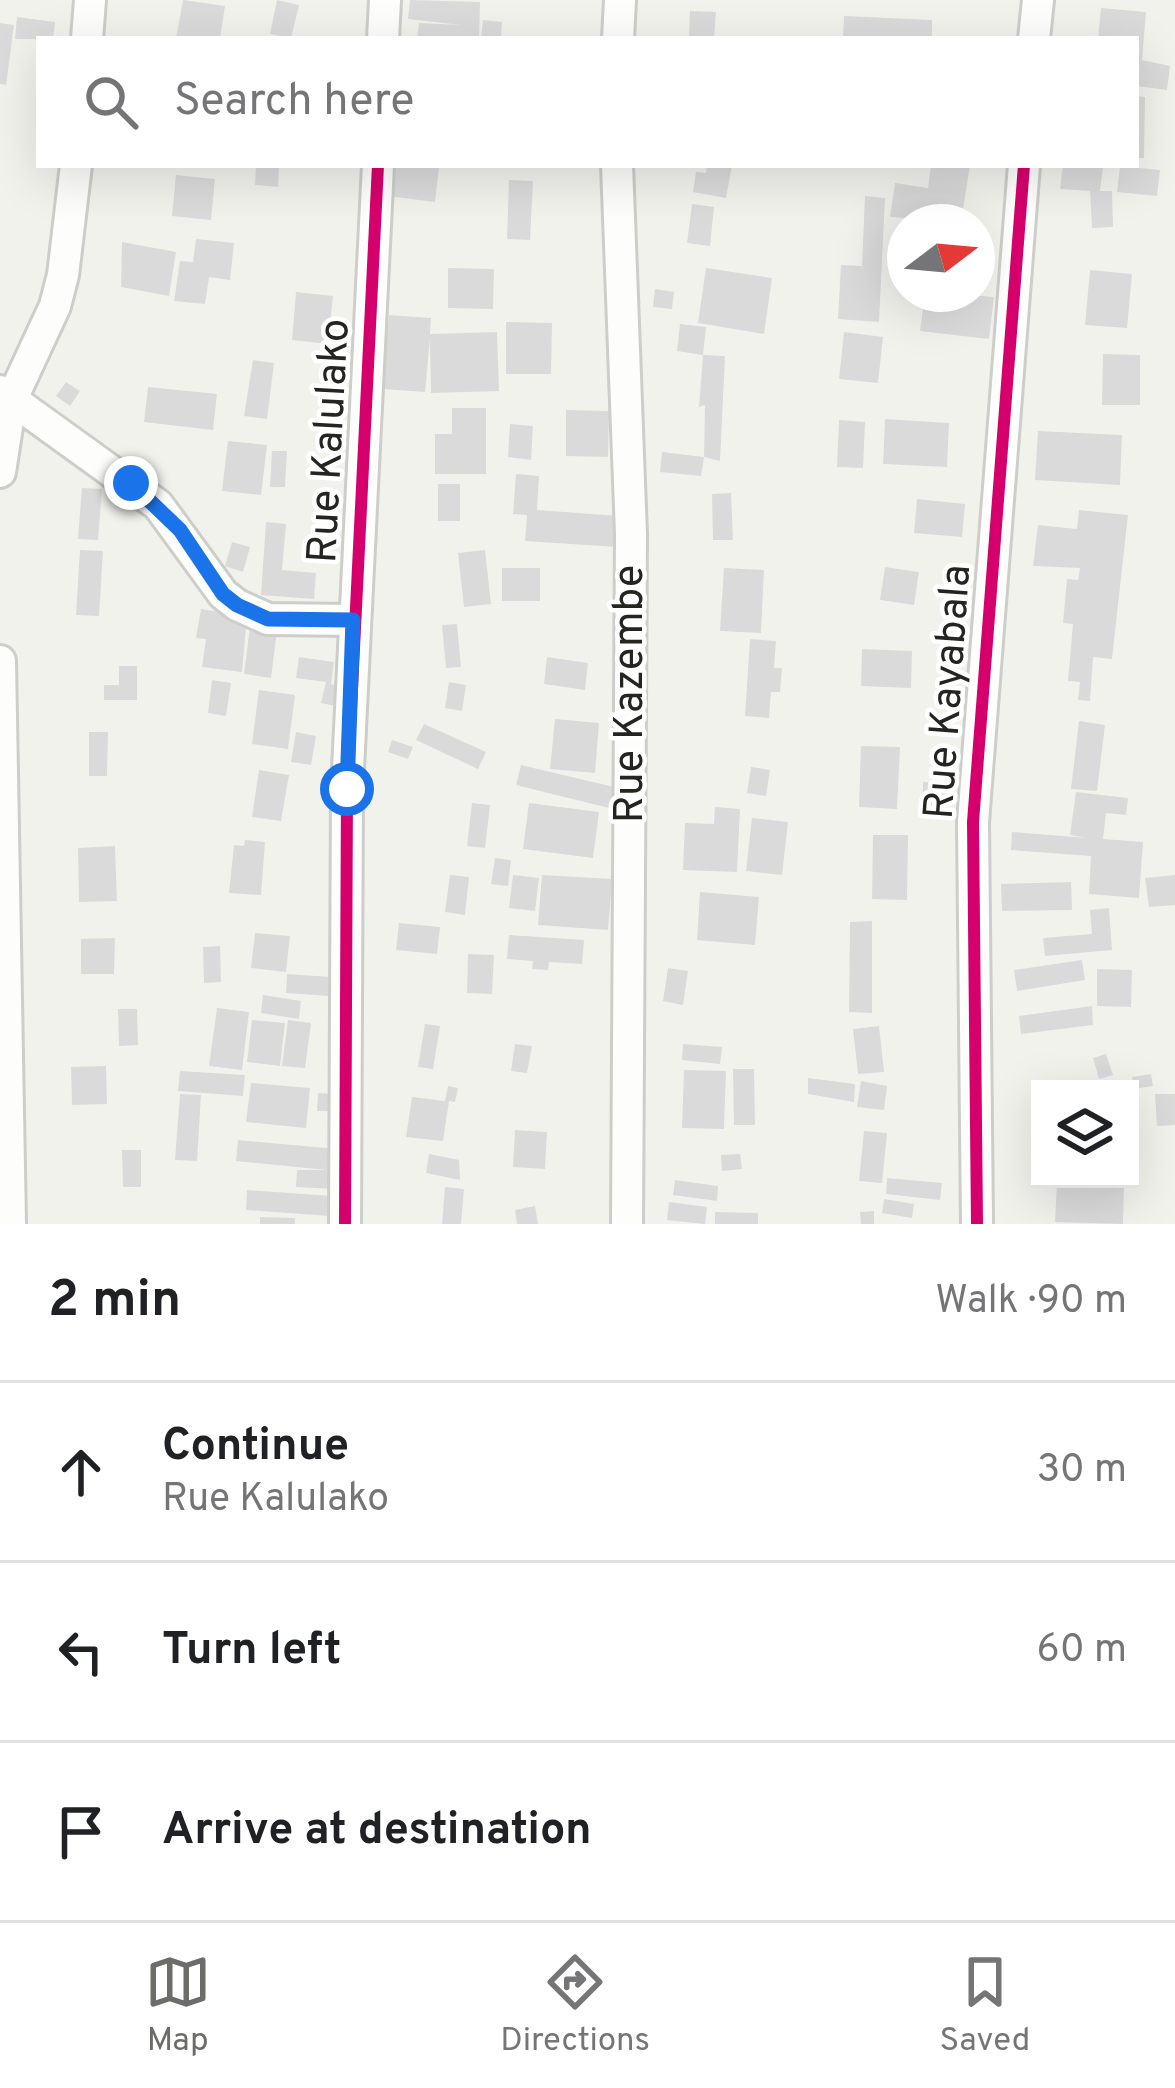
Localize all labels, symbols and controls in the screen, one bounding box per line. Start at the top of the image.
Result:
search box [36,36,1139,168]
icon: search [78,69,144,135]
text: Search here [174,74,414,131]
north arrow [887,204,995,312]
street label: Rue Kalulako [298,317,364,565]
route end [104,456,158,510]
street label: Rue Kayabala [915,563,985,821]
street label: Rue Kazembe [605,565,658,823]
route start [320,762,374,816]
map controls [1031,1080,1139,1188]
button: layers [1031,1080,1139,1188]
text: 2 min [48,1270,181,1335]
text: Walk · 90 m [935,1278,1127,1327]
text: Continue [162,1419,349,1476]
icon: ahead [48,1439,114,1505]
text: 30 m [1037,1447,1127,1496]
text: Rue Kalulako [162,1476,389,1525]
icon: left [48,1619,114,1685]
text: Turn left [162,1623,341,1680]
text: 60 m [1036,1627,1127,1676]
icon: arrive [48,1799,114,1865]
text: Arrive at destination [162,1803,592,1860]
tab: Map [145,1949,211,2063]
tab: Directions [500,1949,650,2063]
tab: Saved [940,1949,1030,2063]

